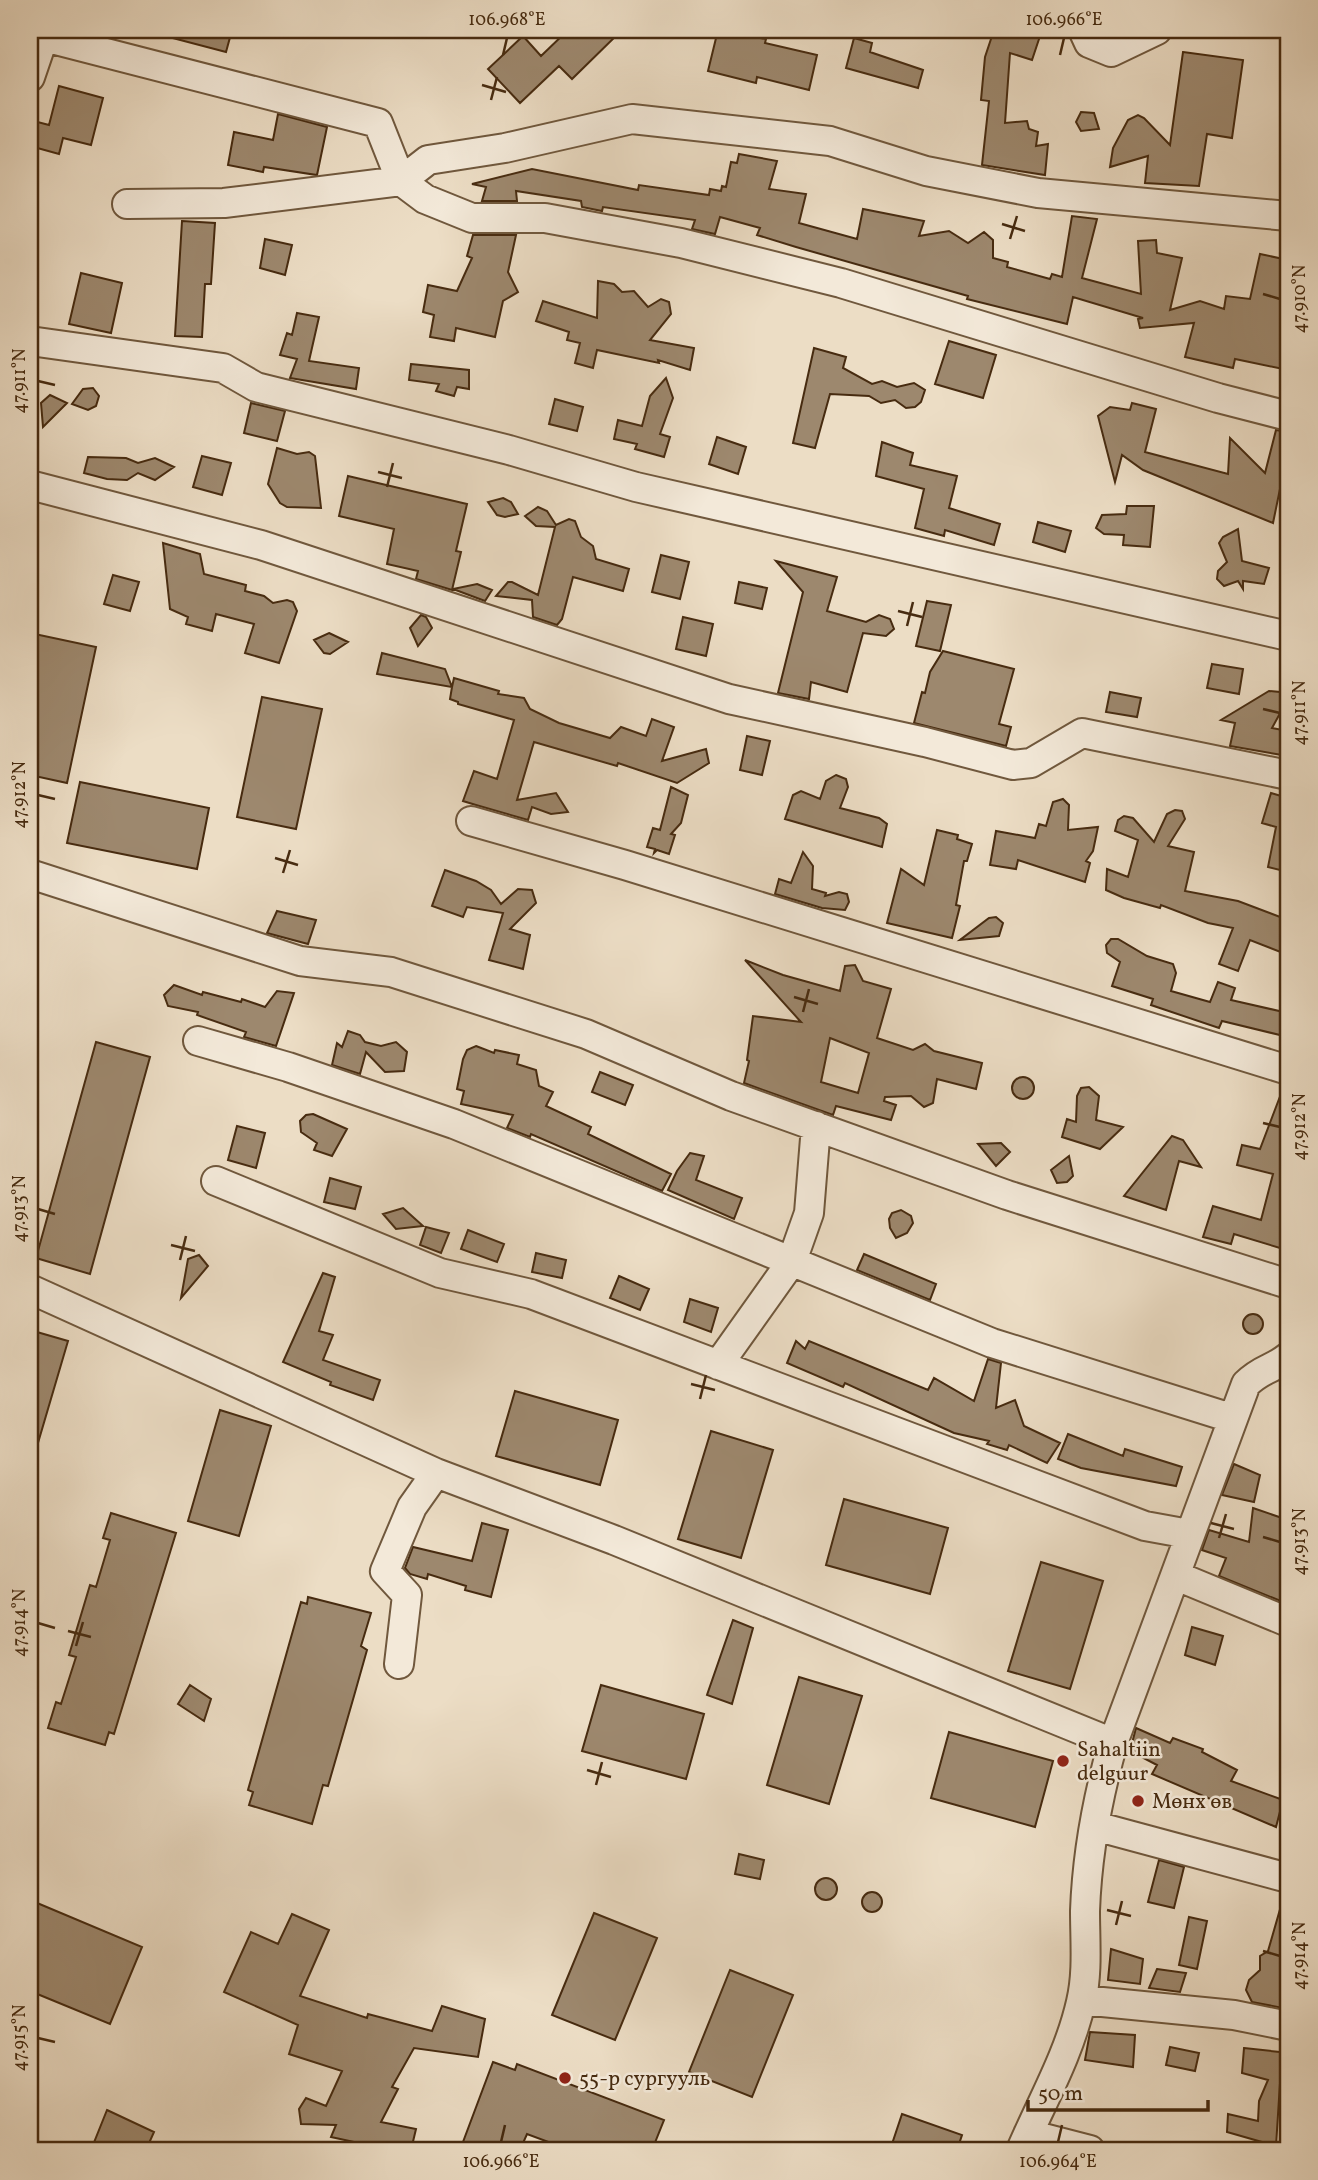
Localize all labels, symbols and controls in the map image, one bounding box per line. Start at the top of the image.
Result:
text: 106.968°E [468,8,546,33]
text: 106.966°E [1025,8,1103,33]
text: 47.910°N [1288,265,1313,333]
text: 47.911°N [8,348,33,414]
text: 47.911°N [1288,680,1313,746]
text: 47.912°N [8,761,33,829]
text: 47.912°N [1288,1093,1313,1161]
text: 47.913°N [8,1175,33,1243]
text: 47.913°N [1288,1508,1313,1576]
text: 47.914°N [8,1589,33,1657]
place label: Sahaltiin delguur [1077,1736,1161,1789]
marker: Sahaltiin delguur [1055,1753,1071,1769]
place label: Мөнх өв [1152,1788,1232,1817]
marker: Мөнх өв [1130,1793,1146,1809]
text: 47.914°N [1288,1922,1313,1990]
text: 47.915°N [8,2005,33,2072]
place label: 55-р сургууль [579,2065,710,2094]
scale bar [1028,2068,1208,2112]
marker: 55-р сургууль [557,2070,573,2086]
text: 50 m [1038,2080,1083,2109]
text: 106.966°E [462,2150,540,2175]
text: 106.964°E [1019,2150,1097,2175]

